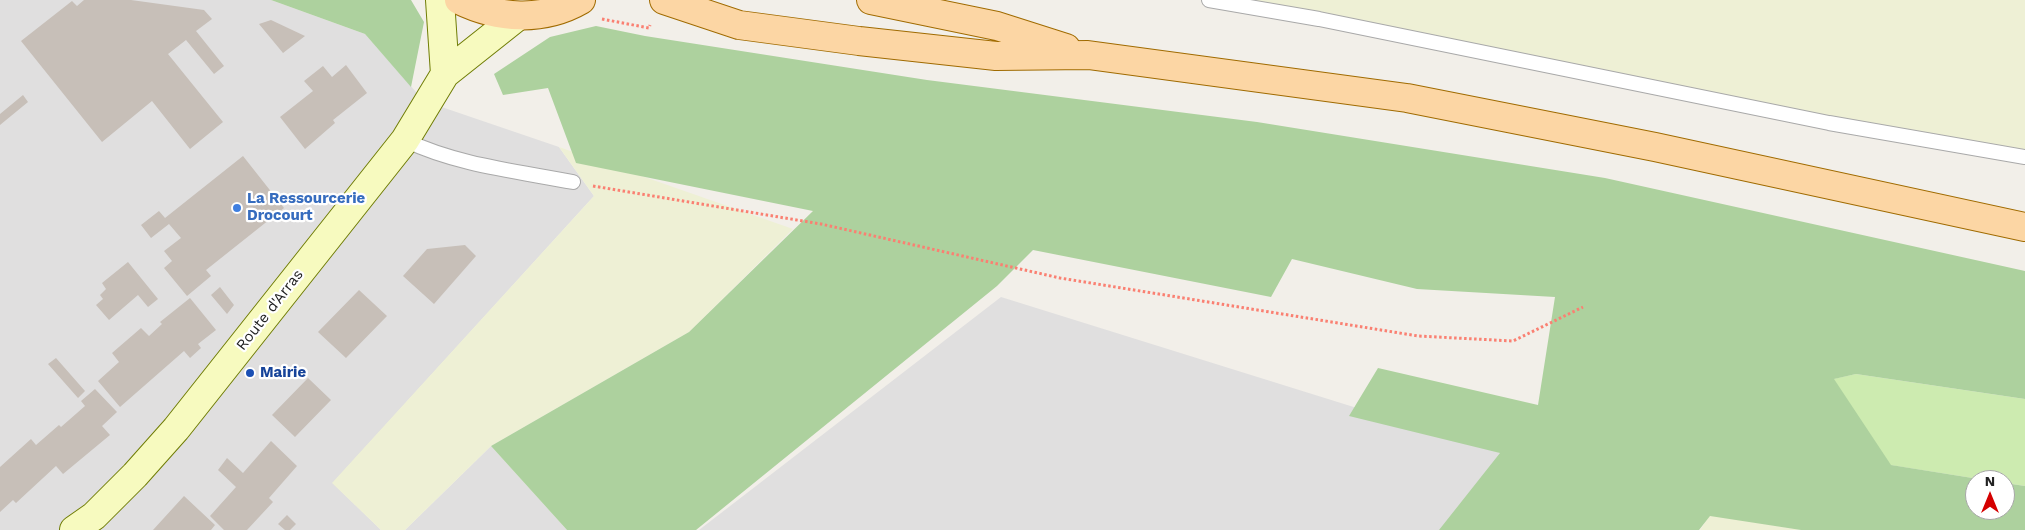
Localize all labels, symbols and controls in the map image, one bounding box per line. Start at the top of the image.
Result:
place label: La Ressourcerie Drocourt [247,190,365,225]
marker: La Ressourcerie Drocourt [231,202,243,214]
street label: Route d'Arras [233,266,307,354]
place label: Mairie [260,364,306,382]
marker: Mairie [244,367,256,379]
north arrow [1965,470,2015,520]
text: N [1985,473,1995,489]

